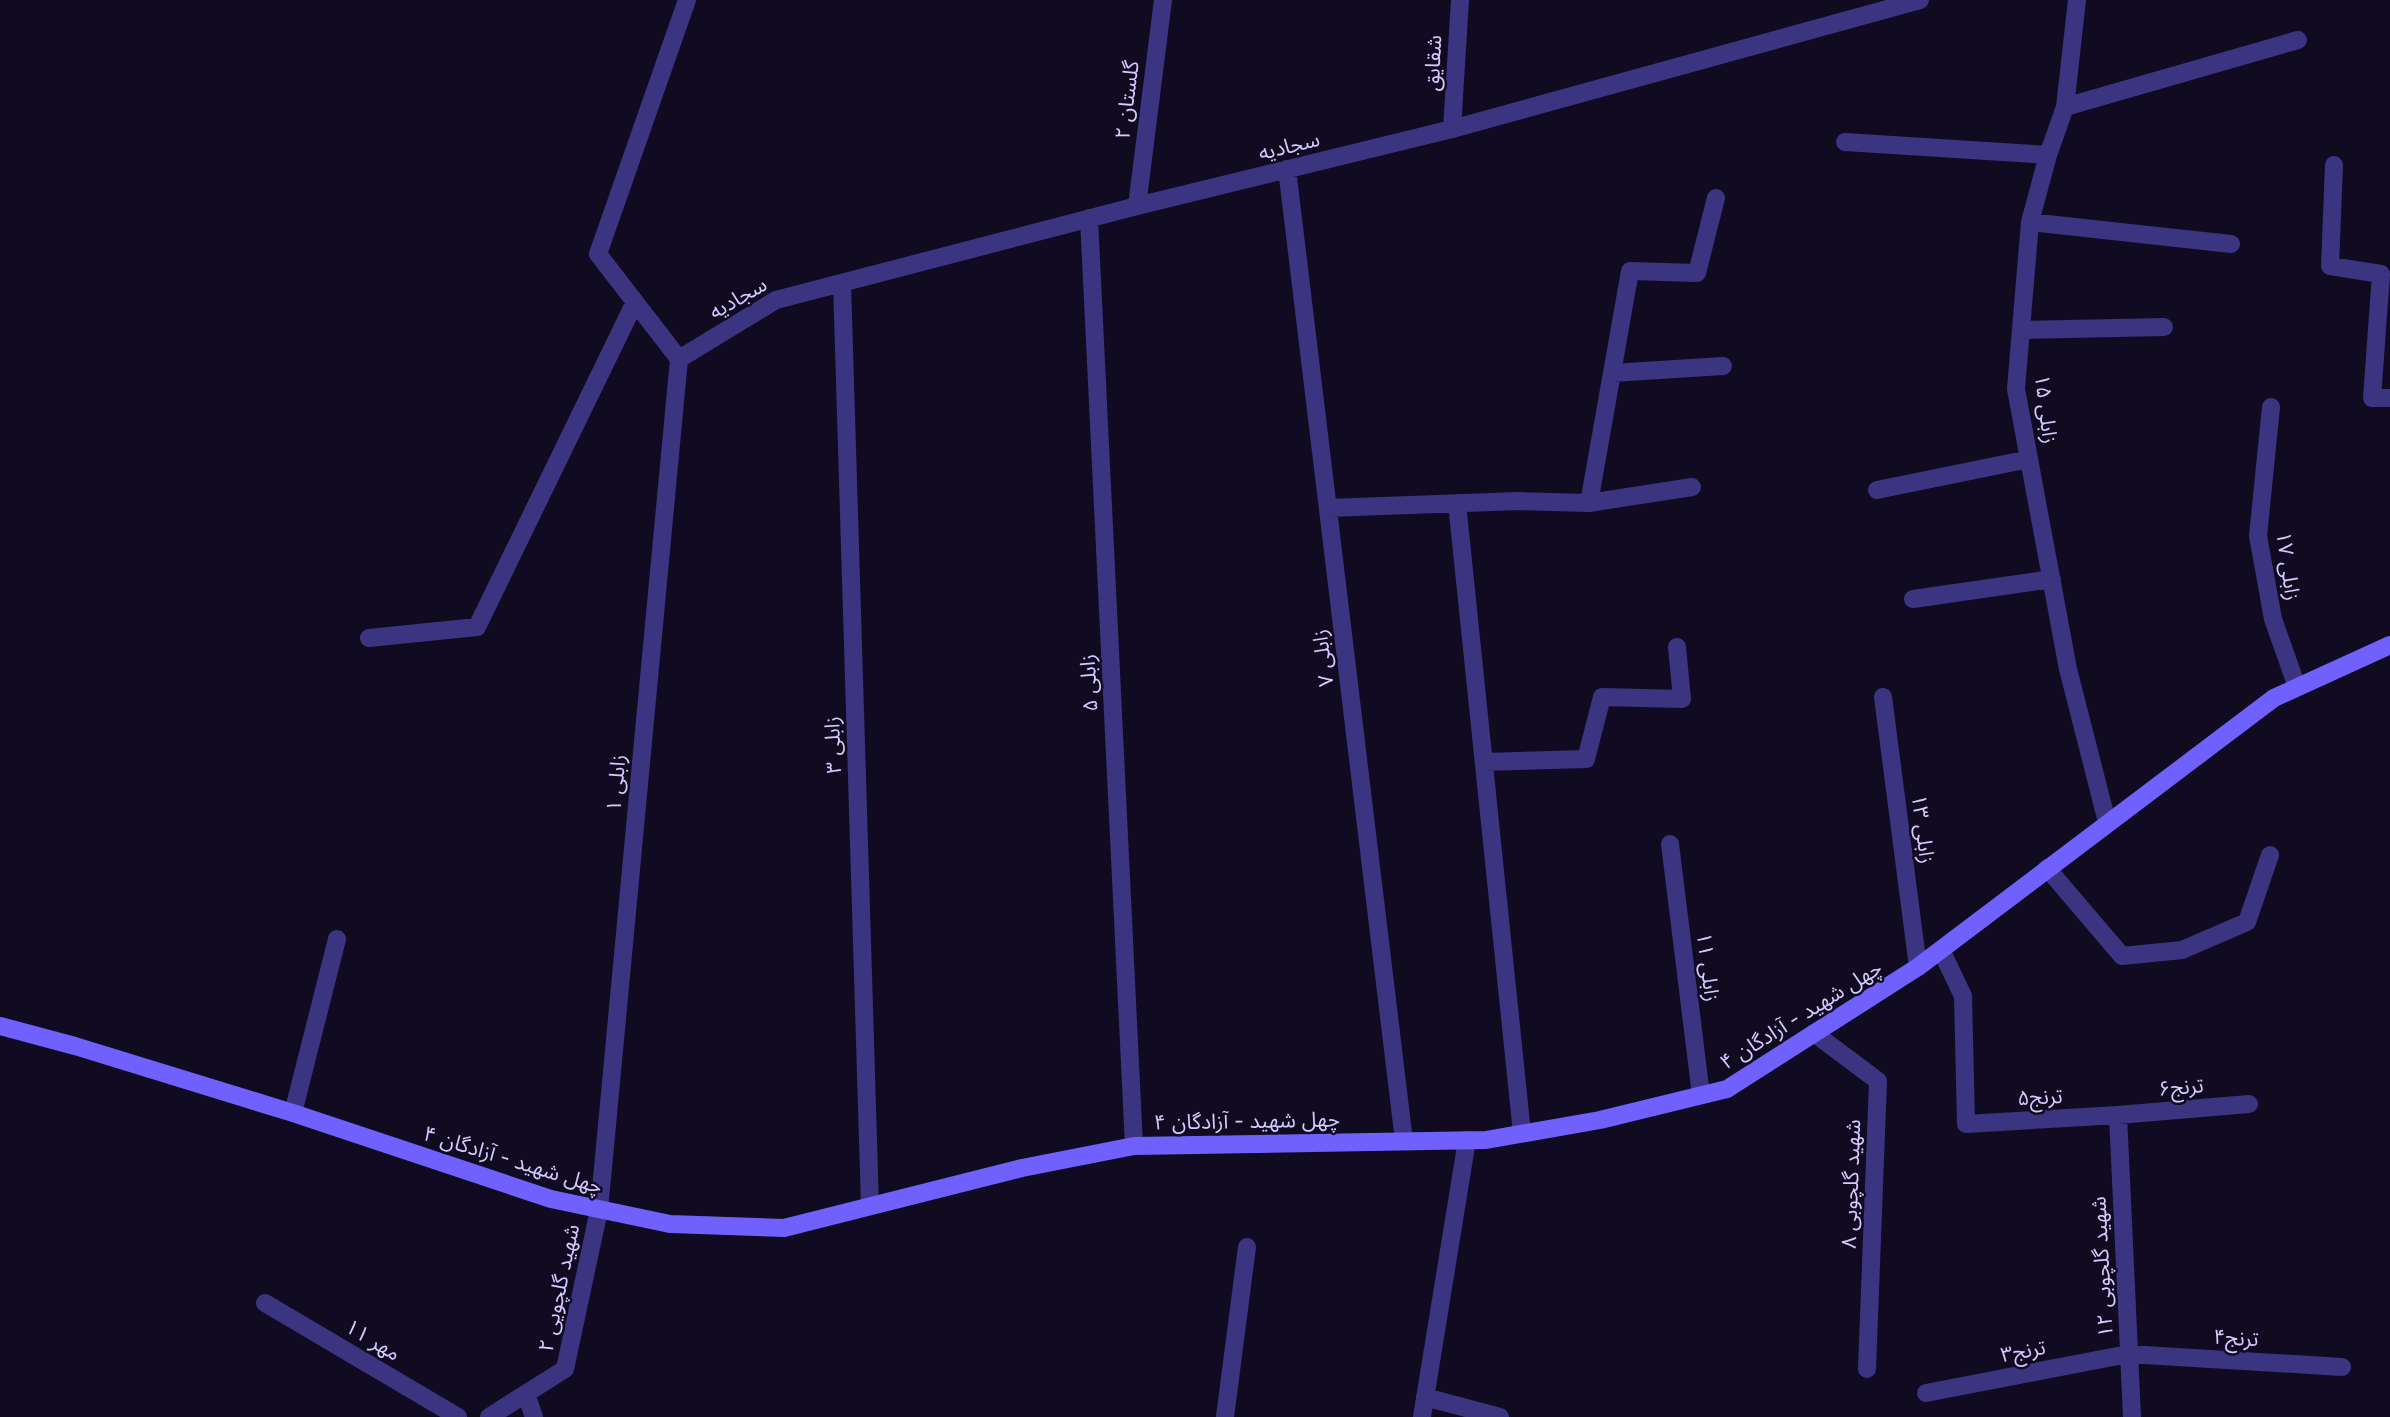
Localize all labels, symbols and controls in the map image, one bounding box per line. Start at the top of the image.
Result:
street label: شقایق [1419,34,1447,92]
street label: گلستان ۲ [1109,59,1144,141]
street label: سجادیه [1256,126,1322,165]
street label: سجادیه [704,271,771,324]
street label: زابلی ۱۵ [2030,373,2063,445]
street label: زابلی ۱۷ [2271,530,2306,602]
street label: زابلی ۷ [1307,628,1338,688]
street label: زابلی ۵ [1075,654,1102,712]
street label: زابلی ۳ [819,716,846,774]
street label: زابلی ۱ [601,753,630,813]
street label: زابلی ۱۳ [1907,793,1940,865]
street label: زابلی ۱۱ [1692,931,1725,1003]
street label: چهل شهید - آزادگان ۴ [1715,955,1887,1075]
street label: ترنج۶ [2157,1072,2205,1104]
street label: ترنج۵ [2017,1083,2063,1113]
street label: چهل شهید - آزادگان ۴ [1154,1106,1340,1136]
street label: شهید گلچوبی ۸ [1836,1119,1866,1249]
street label: چهل شهید - آزادگان ۴ [420,1120,606,1200]
street label: شهید گلچوبی ۱۲ [2085,1196,2119,1338]
street label: شهید گلچویی ۲ [533,1222,585,1354]
street label: مهر ۱۱ [341,1313,405,1366]
street label: ترنج۴ [2213,1324,2259,1354]
street label: ترنج۳ [1998,1334,2048,1370]

